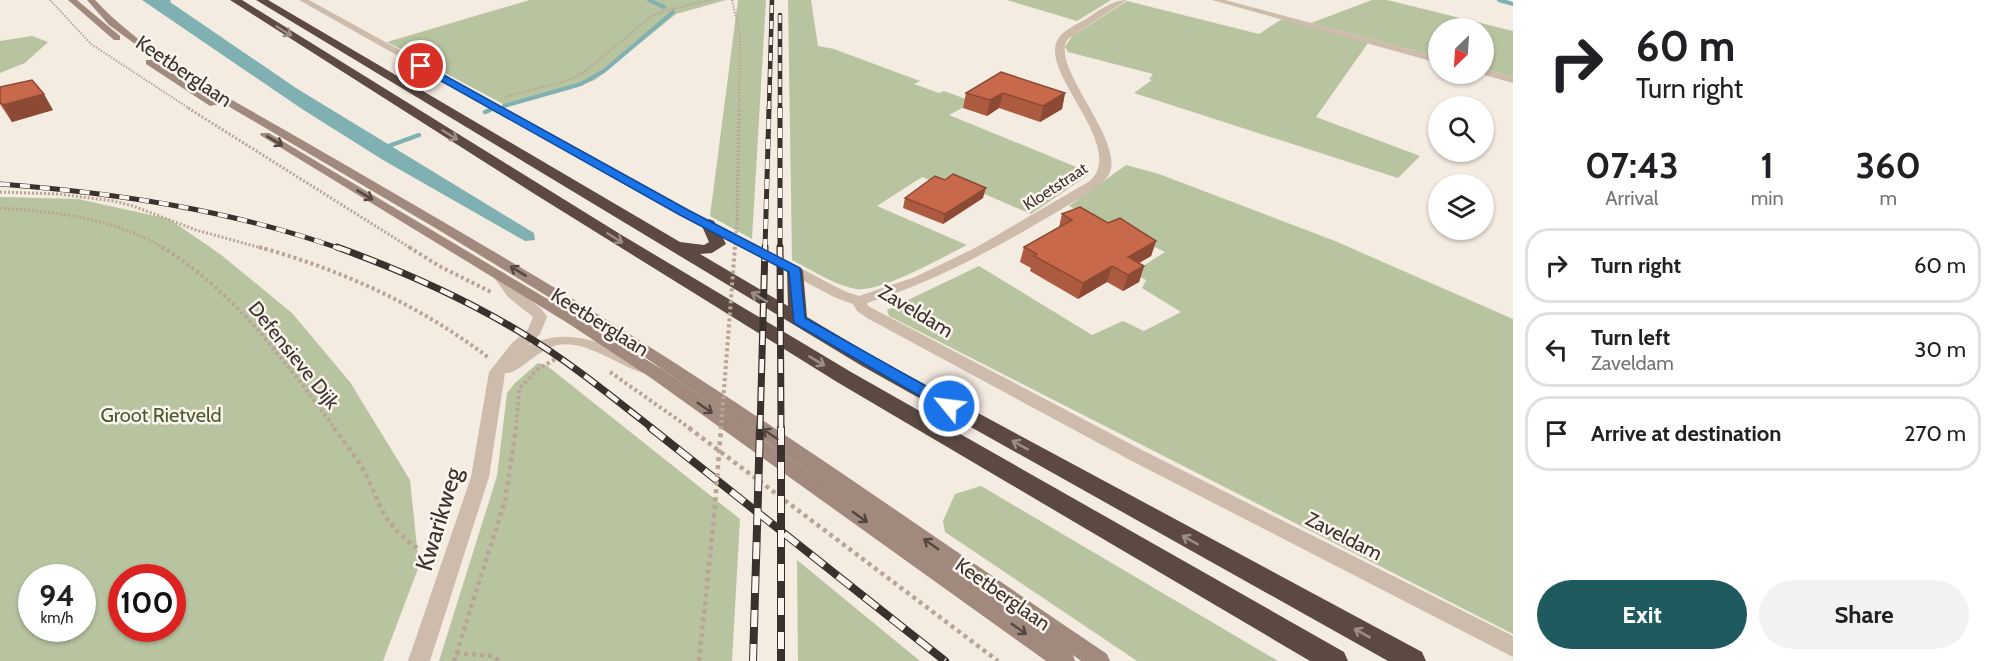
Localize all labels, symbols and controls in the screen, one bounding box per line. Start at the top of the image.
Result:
north arrow [1428,18,1494,84]
map controls [1428,18,1494,240]
text: 60 m [1636,20,1735,72]
icon: right [1537,24,1615,102]
one-way arrow [275,26,292,38]
street label: Keetberglaan [131,30,237,112]
pin [395,40,446,91]
icon: arrive [404,49,437,82]
text: Turn right [1636,72,1743,105]
button: search [1428,96,1494,162]
one-way arrow [441,128,458,141]
one-way arrow [266,135,283,147]
text: 07:43 [1585,143,1679,187]
text: 1 [1761,143,1774,187]
text: 360 [1856,143,1921,187]
street label: Kloetstraat [1020,158,1091,214]
button: layers [1428,174,1494,240]
text: Arrival [1605,186,1659,210]
text: min [1751,186,1784,210]
text: m [1880,186,1897,210]
one-way arrow [356,190,373,202]
one-way arrow [606,232,623,244]
icon: right [1540,249,1573,282]
text: Turn right [1591,252,1681,279]
text: 60 m [1914,252,1966,279]
one-way arrow [510,265,527,277]
street label: Zaveldam [874,279,958,343]
street label: Keetberglaan [547,283,653,361]
one-way arrow [751,291,768,303]
street label: Defensieve Dijk [243,296,345,414]
text: Turn left [1591,324,1670,351]
icon: left [1540,333,1573,366]
text: 30 m [1914,336,1966,363]
text: Zaveldam [1591,351,1674,375]
one-way arrow [808,356,825,368]
position arrow [917,374,981,438]
one-way arrow [696,401,712,414]
park label: Groot Rietveld [100,403,222,427]
icon: arrive [1540,417,1573,450]
text: Arrive at destination [1591,420,1781,447]
text: 270 m [1904,420,1966,447]
one-way arrow [762,428,778,440]
one-way arrow [1012,439,1029,451]
street label: Kwarikweg [409,463,468,574]
street label: Zaveldam [1302,507,1386,565]
one-way arrow [851,511,868,523]
one-way arrow [1182,534,1200,545]
one-way arrow [923,538,939,550]
street label: Keetberglaan [951,552,1055,636]
speed limit sign: 100 [108,564,186,642]
text: 94 [39,577,75,614]
button: Exit [1537,580,1747,649]
button: Share [1759,580,1969,649]
text: km/h [41,609,73,627]
one-way arrow [1011,623,1027,635]
one-way arrow [1353,627,1371,638]

